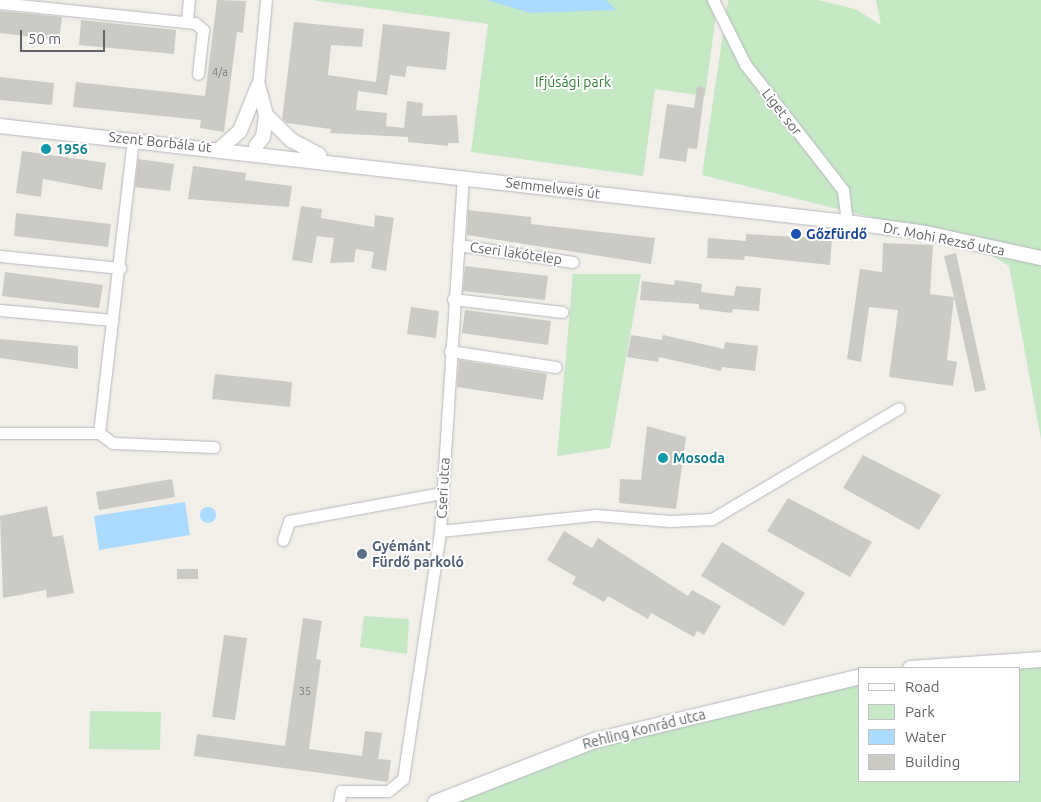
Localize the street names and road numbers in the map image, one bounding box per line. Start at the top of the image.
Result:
street label: Liget sor [759,85,805,139]
street label: Szent Borbála út [108,128,212,156]
street label: Semmelweis út [505,174,601,202]
street label: Dr. Mohi Rezső utca [882,219,1006,259]
street label: Cseri lakótelep [469,238,563,268]
street label: Cseri utca [433,457,453,519]
street label: Rehling Konrád utca [581,706,707,752]

